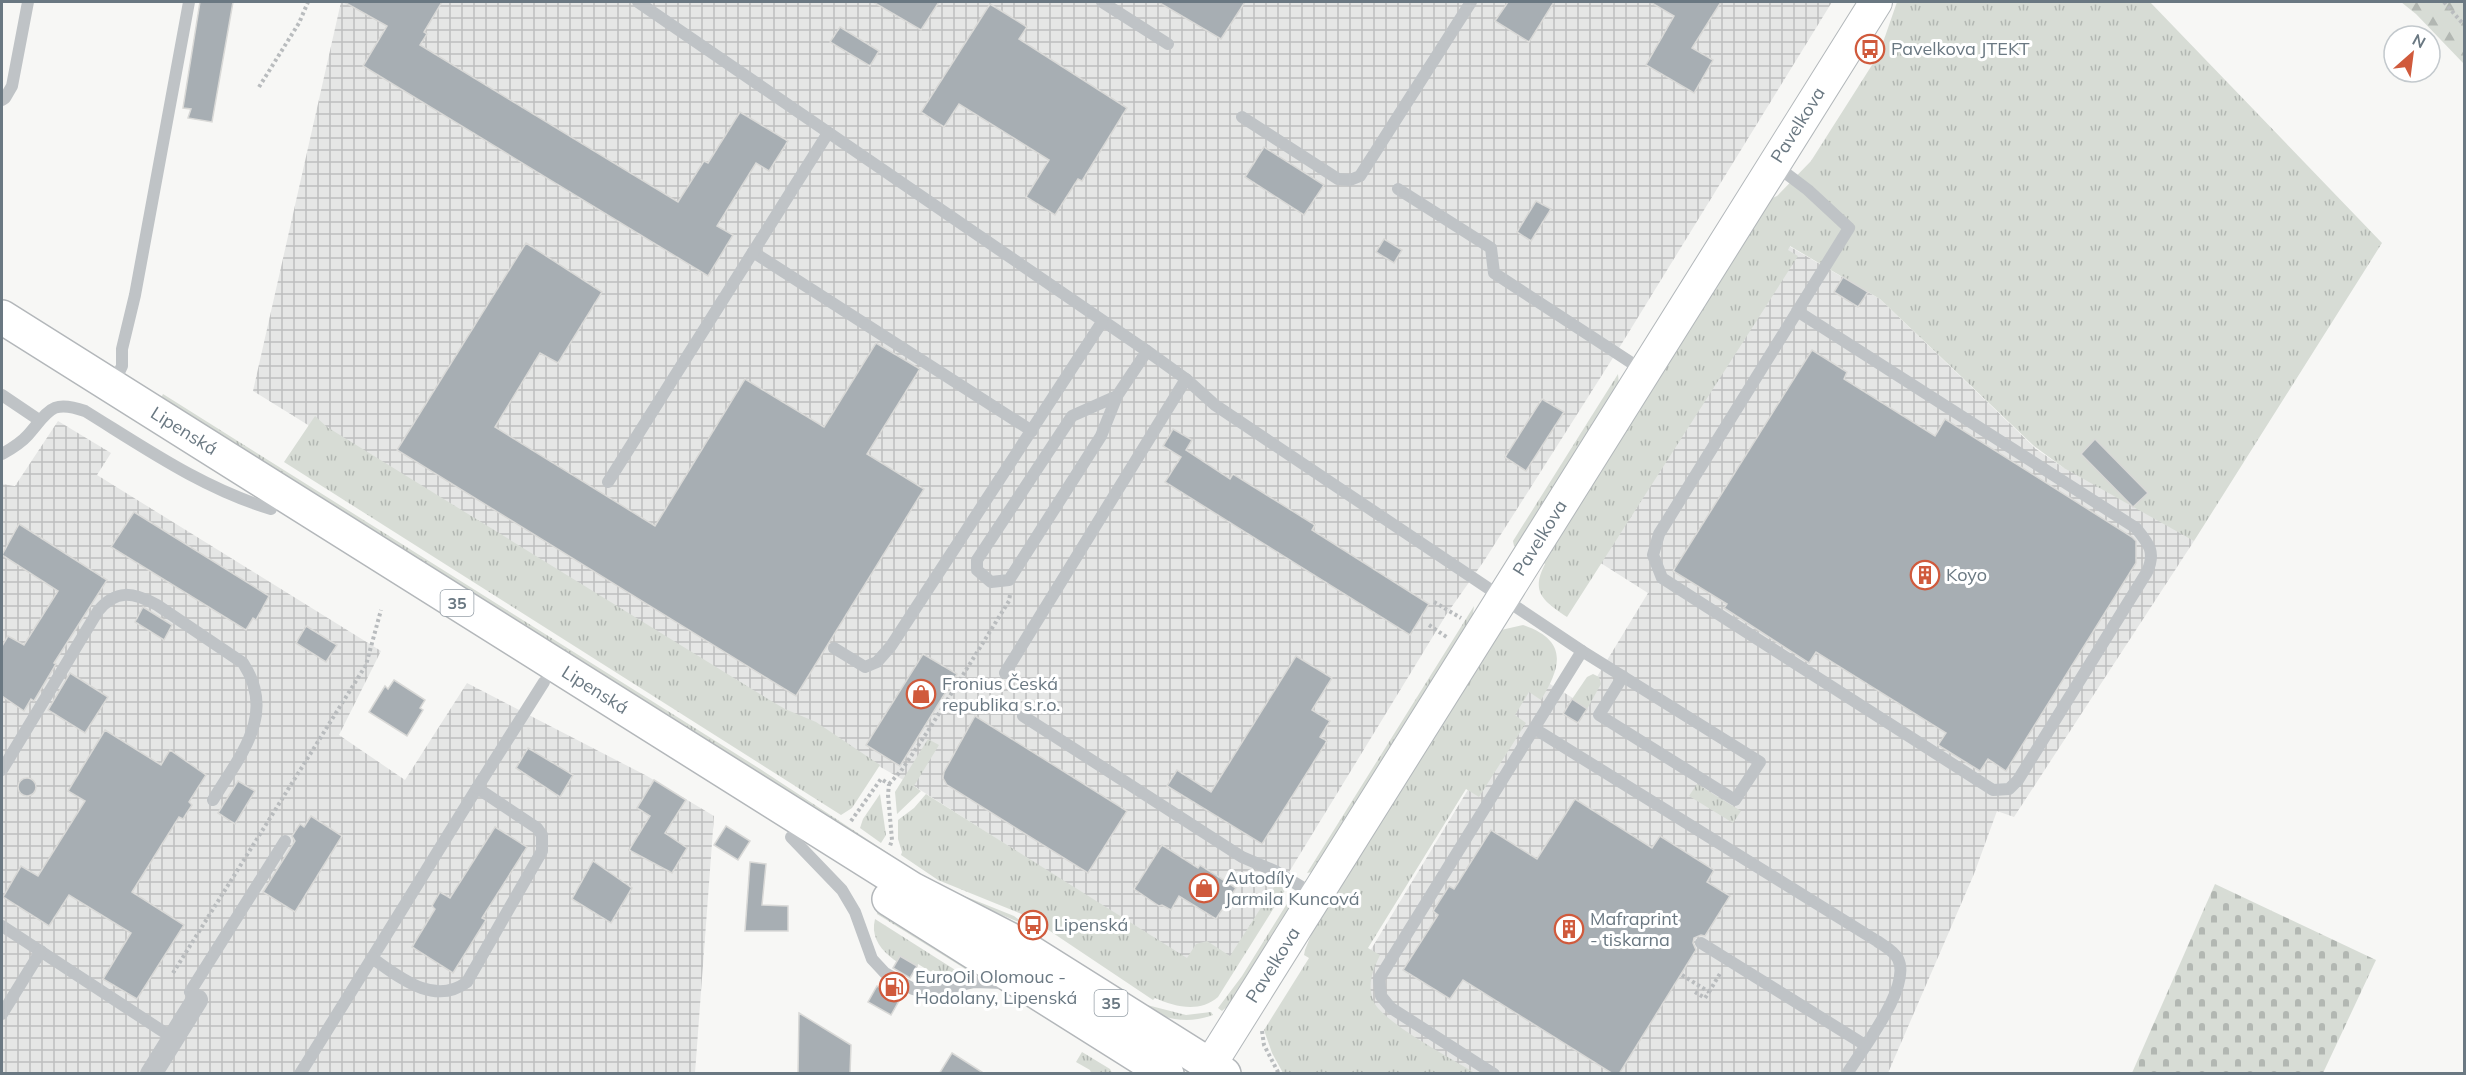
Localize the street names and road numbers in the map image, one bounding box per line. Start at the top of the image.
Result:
street label: Pavelkova [1765,83,1830,167]
street label: Lipenská [147,401,222,460]
street label: Pavelkova [1507,496,1572,580]
road number: 35 [440,590,474,616]
street label: Lipenská [558,660,633,719]
street label: Pavelkova [1240,923,1305,1007]
road number: 35 [1094,990,1128,1016]

